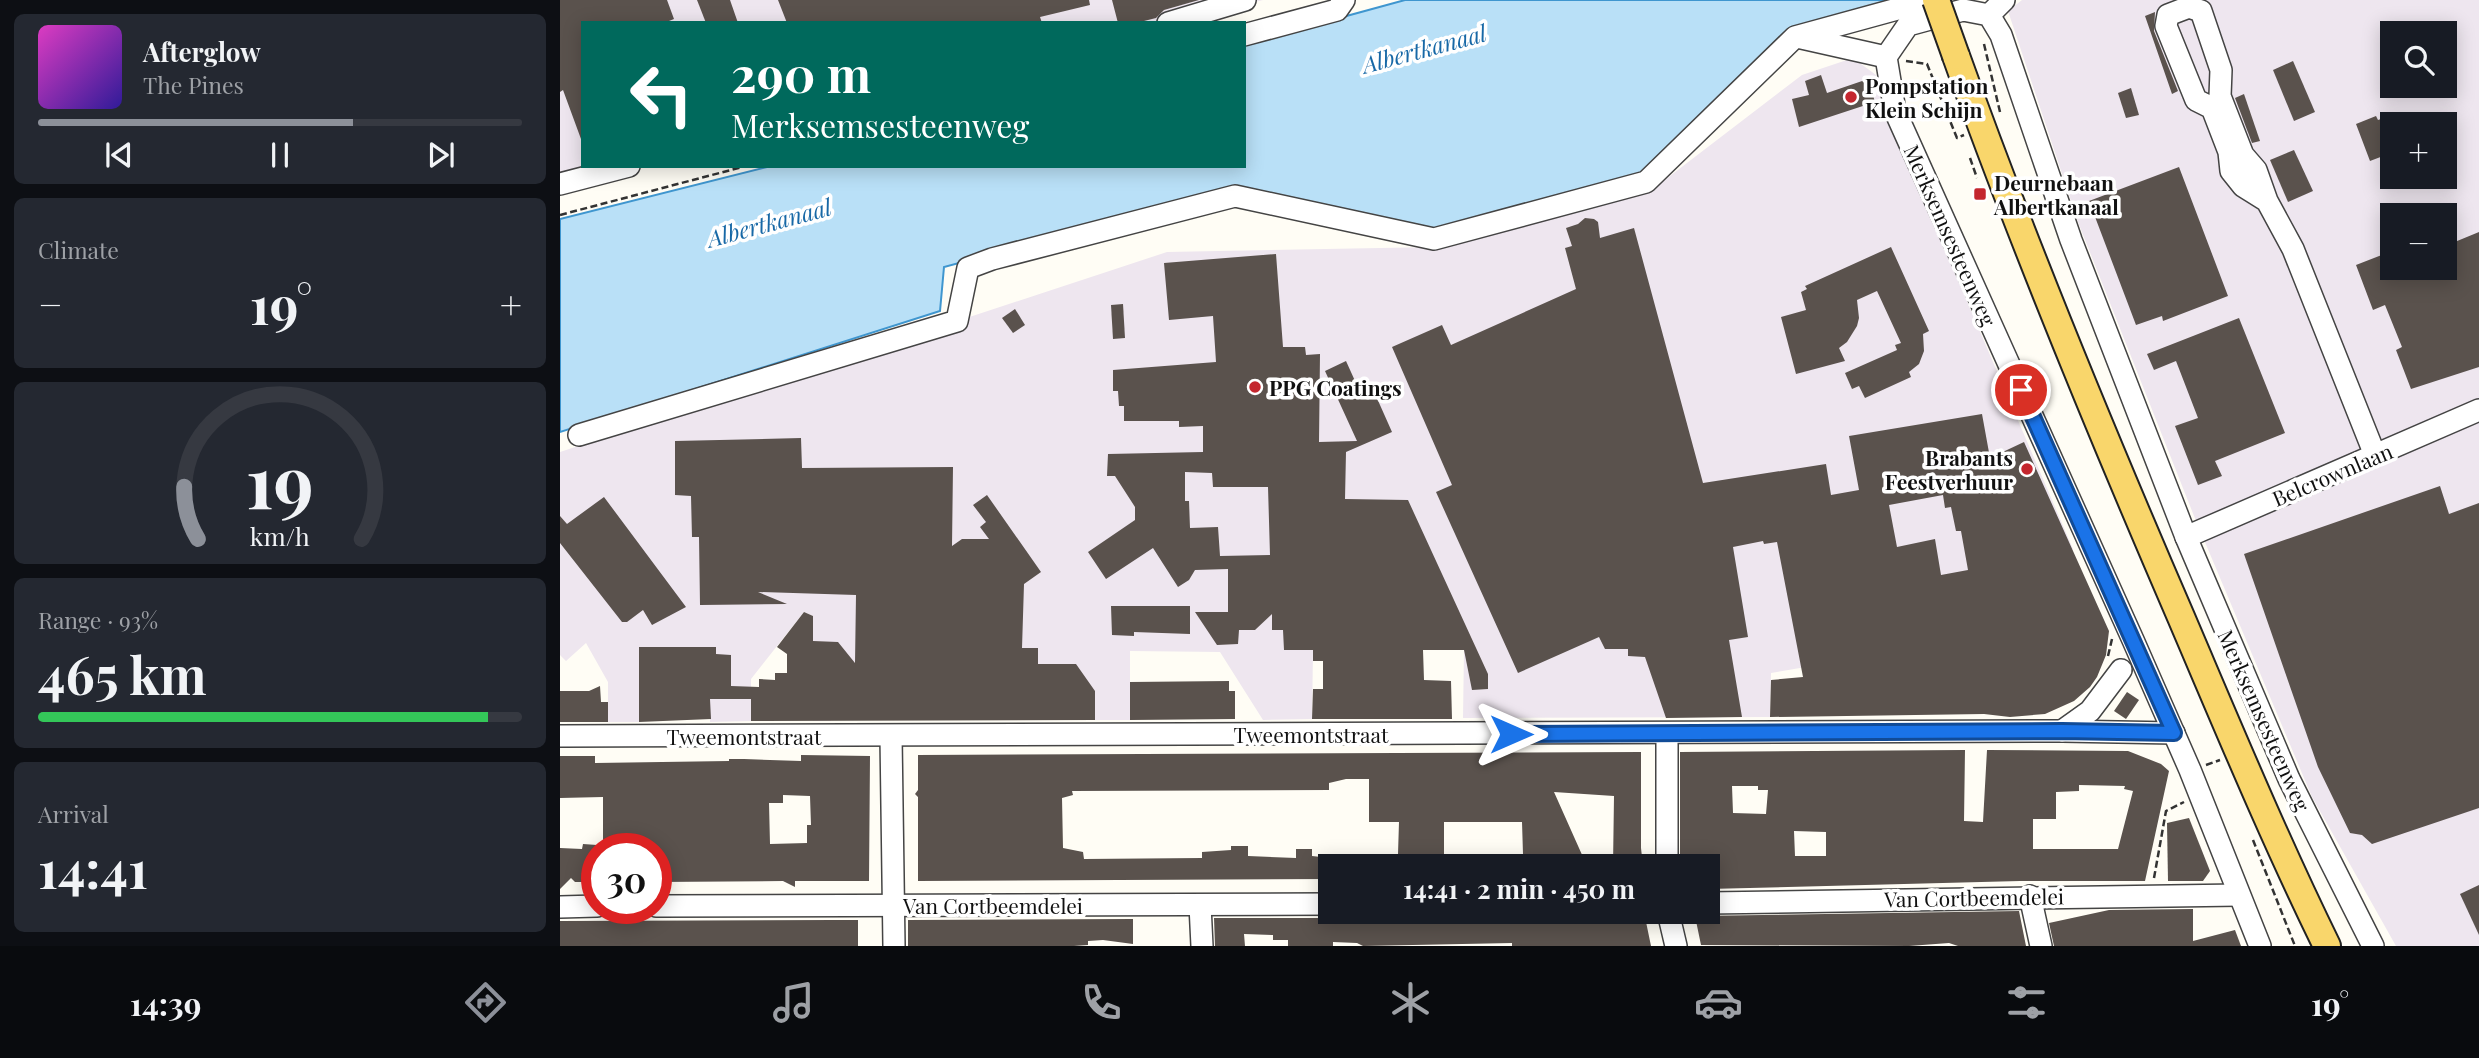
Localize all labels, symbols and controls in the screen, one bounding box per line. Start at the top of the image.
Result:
water label: Albertkanaal [1356,16,1491,80]
map controls [2380,21,2457,280]
button: search [2380,21,2457,98]
text: Afterglow [143,34,261,69]
text: 290 m [731,40,871,105]
icon: left [616,49,707,140]
text: The Pines [143,69,244,100]
place label: Pompstation Klein Schijn [1865,71,1988,123]
marker: Pompstation Klein Schijn [1843,89,1859,105]
text: Merksemsesteenweg [731,103,1029,146]
button: + [2380,112,2457,189]
icon: previous [100,136,138,174]
icon: pause [261,136,299,174]
icon: next [422,136,460,174]
street label: Merksemsesteenweg [1898,140,2004,330]
place label: Deurnebaan Albertkanaal [1993,168,2119,220]
marker: Deurnebaan Albertkanaal [1972,186,1988,202]
water label: Albertkanaal [701,190,836,254]
button: − [2380,203,2457,280]
text: Climate [38,234,119,265]
text: 19° [250,269,313,338]
text: − [38,278,63,329]
text: + [500,278,522,329]
pin [1991,360,2051,420]
icon: arrive [2002,371,2040,409]
place label: PPG Coatings [1269,373,1402,401]
marker: PPG Coatings [1247,379,1263,395]
text: 19 [246,430,314,527]
street label: Belcrownlaan [2268,436,2397,512]
place label: Brabants Feestverhuur [1885,443,2013,495]
marker: Brabants Feestverhuur [2019,461,2035,477]
text: km/h [250,519,310,552]
text: Range · 93% [38,604,158,635]
street label: Merksemsesteenweg [2212,625,2318,815]
text: 465 km [38,639,207,708]
position arrow [1474,697,1548,771]
street label: Tweemontstraat [1234,720,1389,748]
street label: Tweemontstraat [667,722,822,750]
text: Arrival [38,798,109,829]
text: 14:41 [38,833,148,902]
speed limit sign: 30 [581,833,672,924]
text: 14:41 · 2 min · 450 m [1403,871,1635,906]
street label: Van Cortbeemdelei [1883,881,2064,913]
street label: Van Cortbeemdelei [902,891,1083,919]
icon: directions [461,978,510,1027]
icon: music [769,978,818,1027]
icon: phone [1077,978,1126,1027]
icon: climate [1386,978,1435,1027]
icon: car [1694,978,1743,1027]
icon: filters [2002,978,2051,1027]
text: 14:39 [130,981,201,1024]
text: 19° [2311,981,2349,1024]

